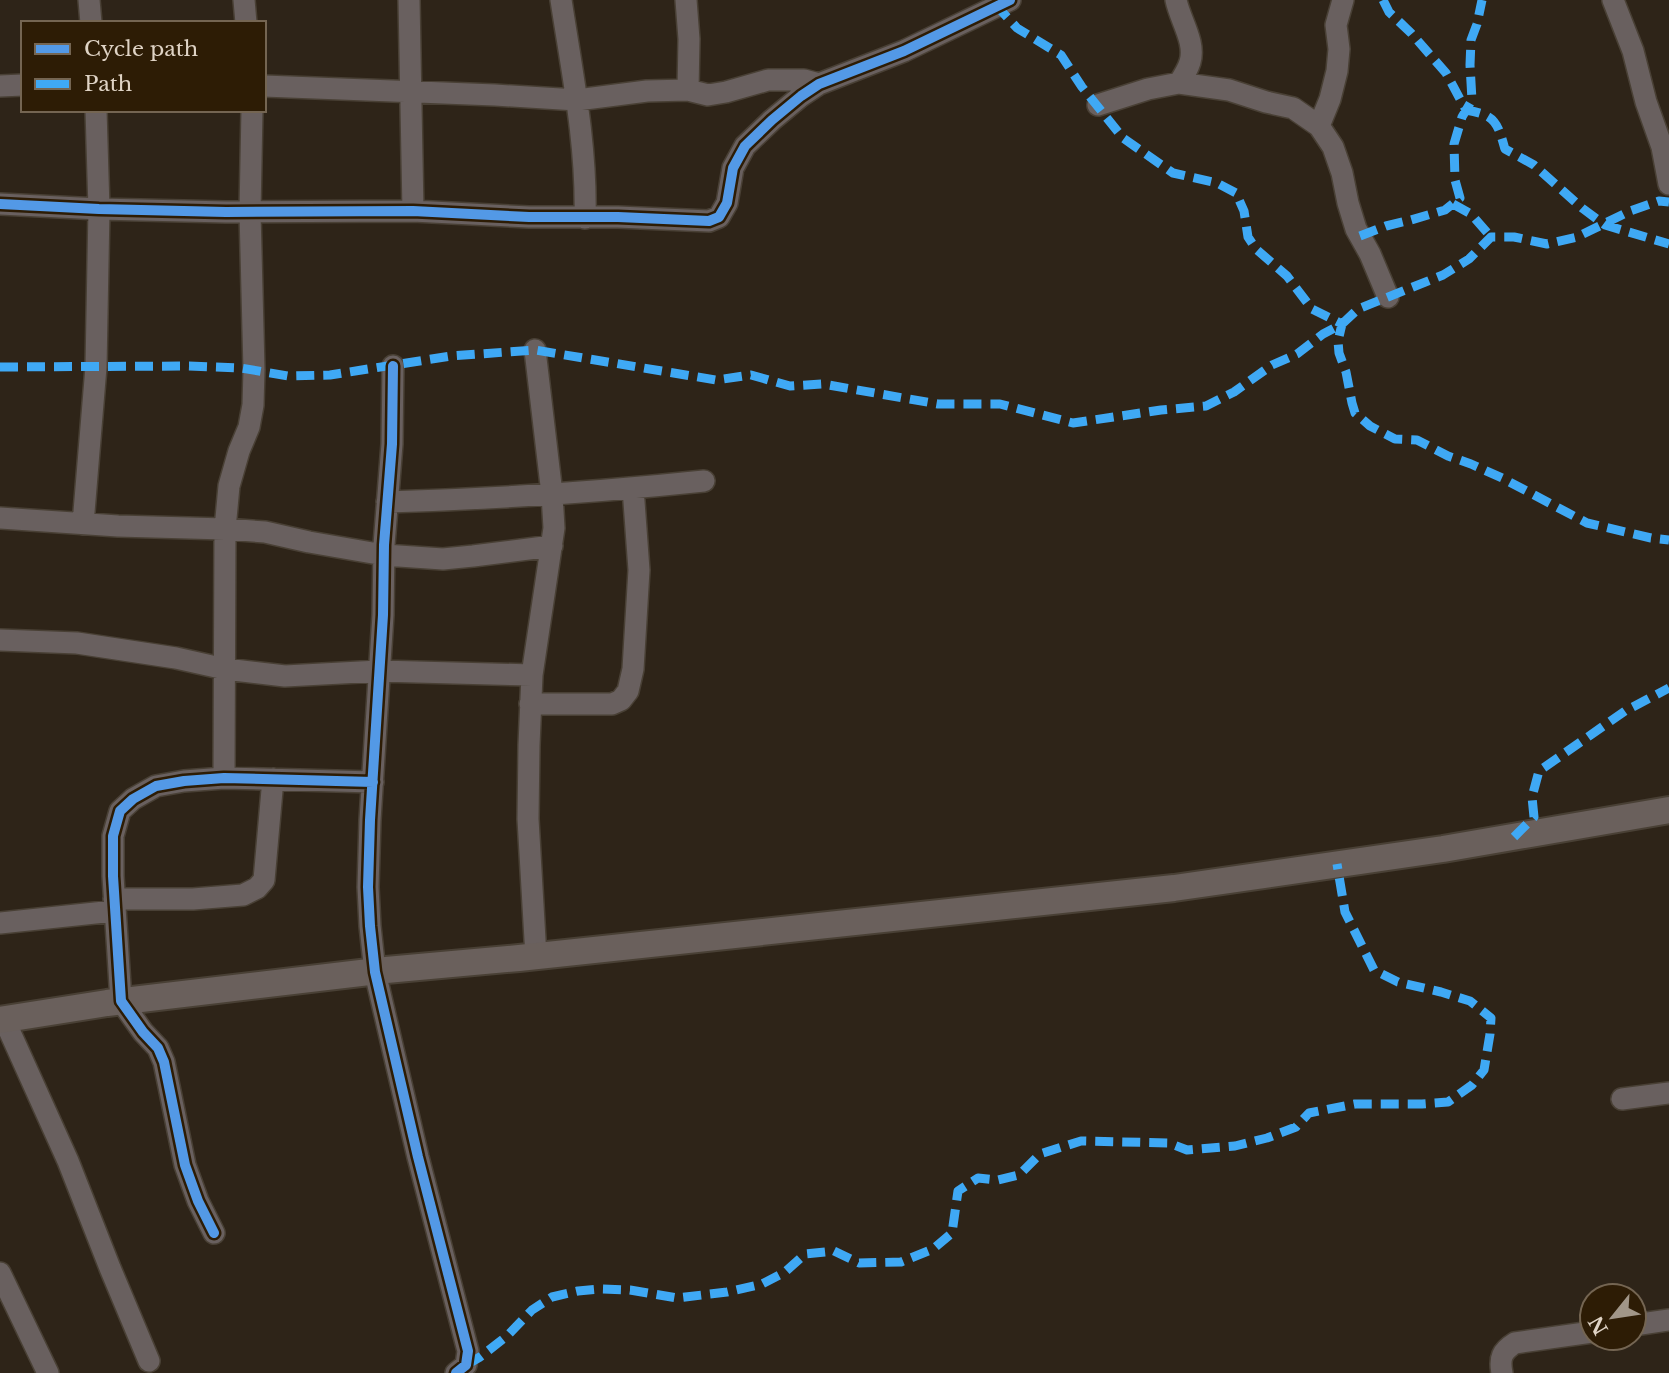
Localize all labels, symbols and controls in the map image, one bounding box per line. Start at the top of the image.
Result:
legend [21,21,266,112]
text: Cycle path [84,36,198,62]
text: Path [84,71,132,97]
north arrow [1578,1282,1648,1352]
text: N [1584,1312,1613,1339]

